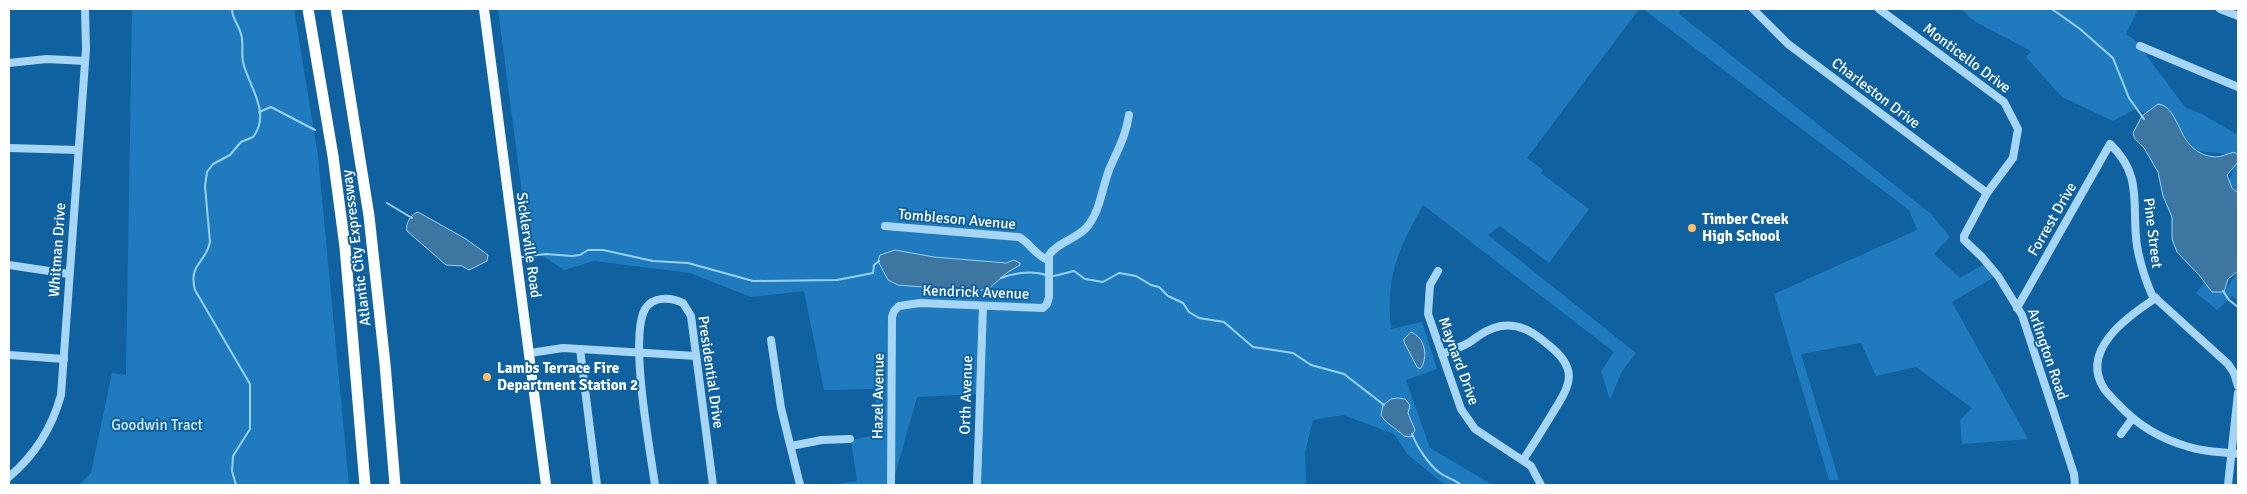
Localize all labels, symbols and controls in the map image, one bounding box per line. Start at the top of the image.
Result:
street label: Monticello Drive [1920,19,2014,97]
street label: Charleston Drive [1828,54,1924,132]
street label: Atlantic City Expressway [337,169,375,327]
street label: Forrest Drive [2024,179,2080,259]
street label: Sicklerville Road [513,191,545,299]
street label: Pine Street [2140,197,2166,269]
street label: Whitman Drive [45,202,69,298]
street label: Tombleson Avenue [897,205,1017,233]
place label: Timber Creek High School [1702,210,1789,245]
marker: Timber Creek High School [1686,222,1698,234]
street label: Kendrick Avenue [922,281,1030,303]
street label: Arlington Road [2024,306,2072,402]
street label: Presidential Drive [694,314,728,430]
street label: Maynard Drive [1435,314,1483,408]
street label: Hazel Avenue [868,353,888,439]
street label: Orth Avenue [956,355,976,435]
place label: Lambs Terrace Fire Department Station 2 [497,359,638,394]
marker: Lambs Terrace Fire Department Station 2 [481,371,493,383]
park label: Goodwin Tract [111,416,203,434]

